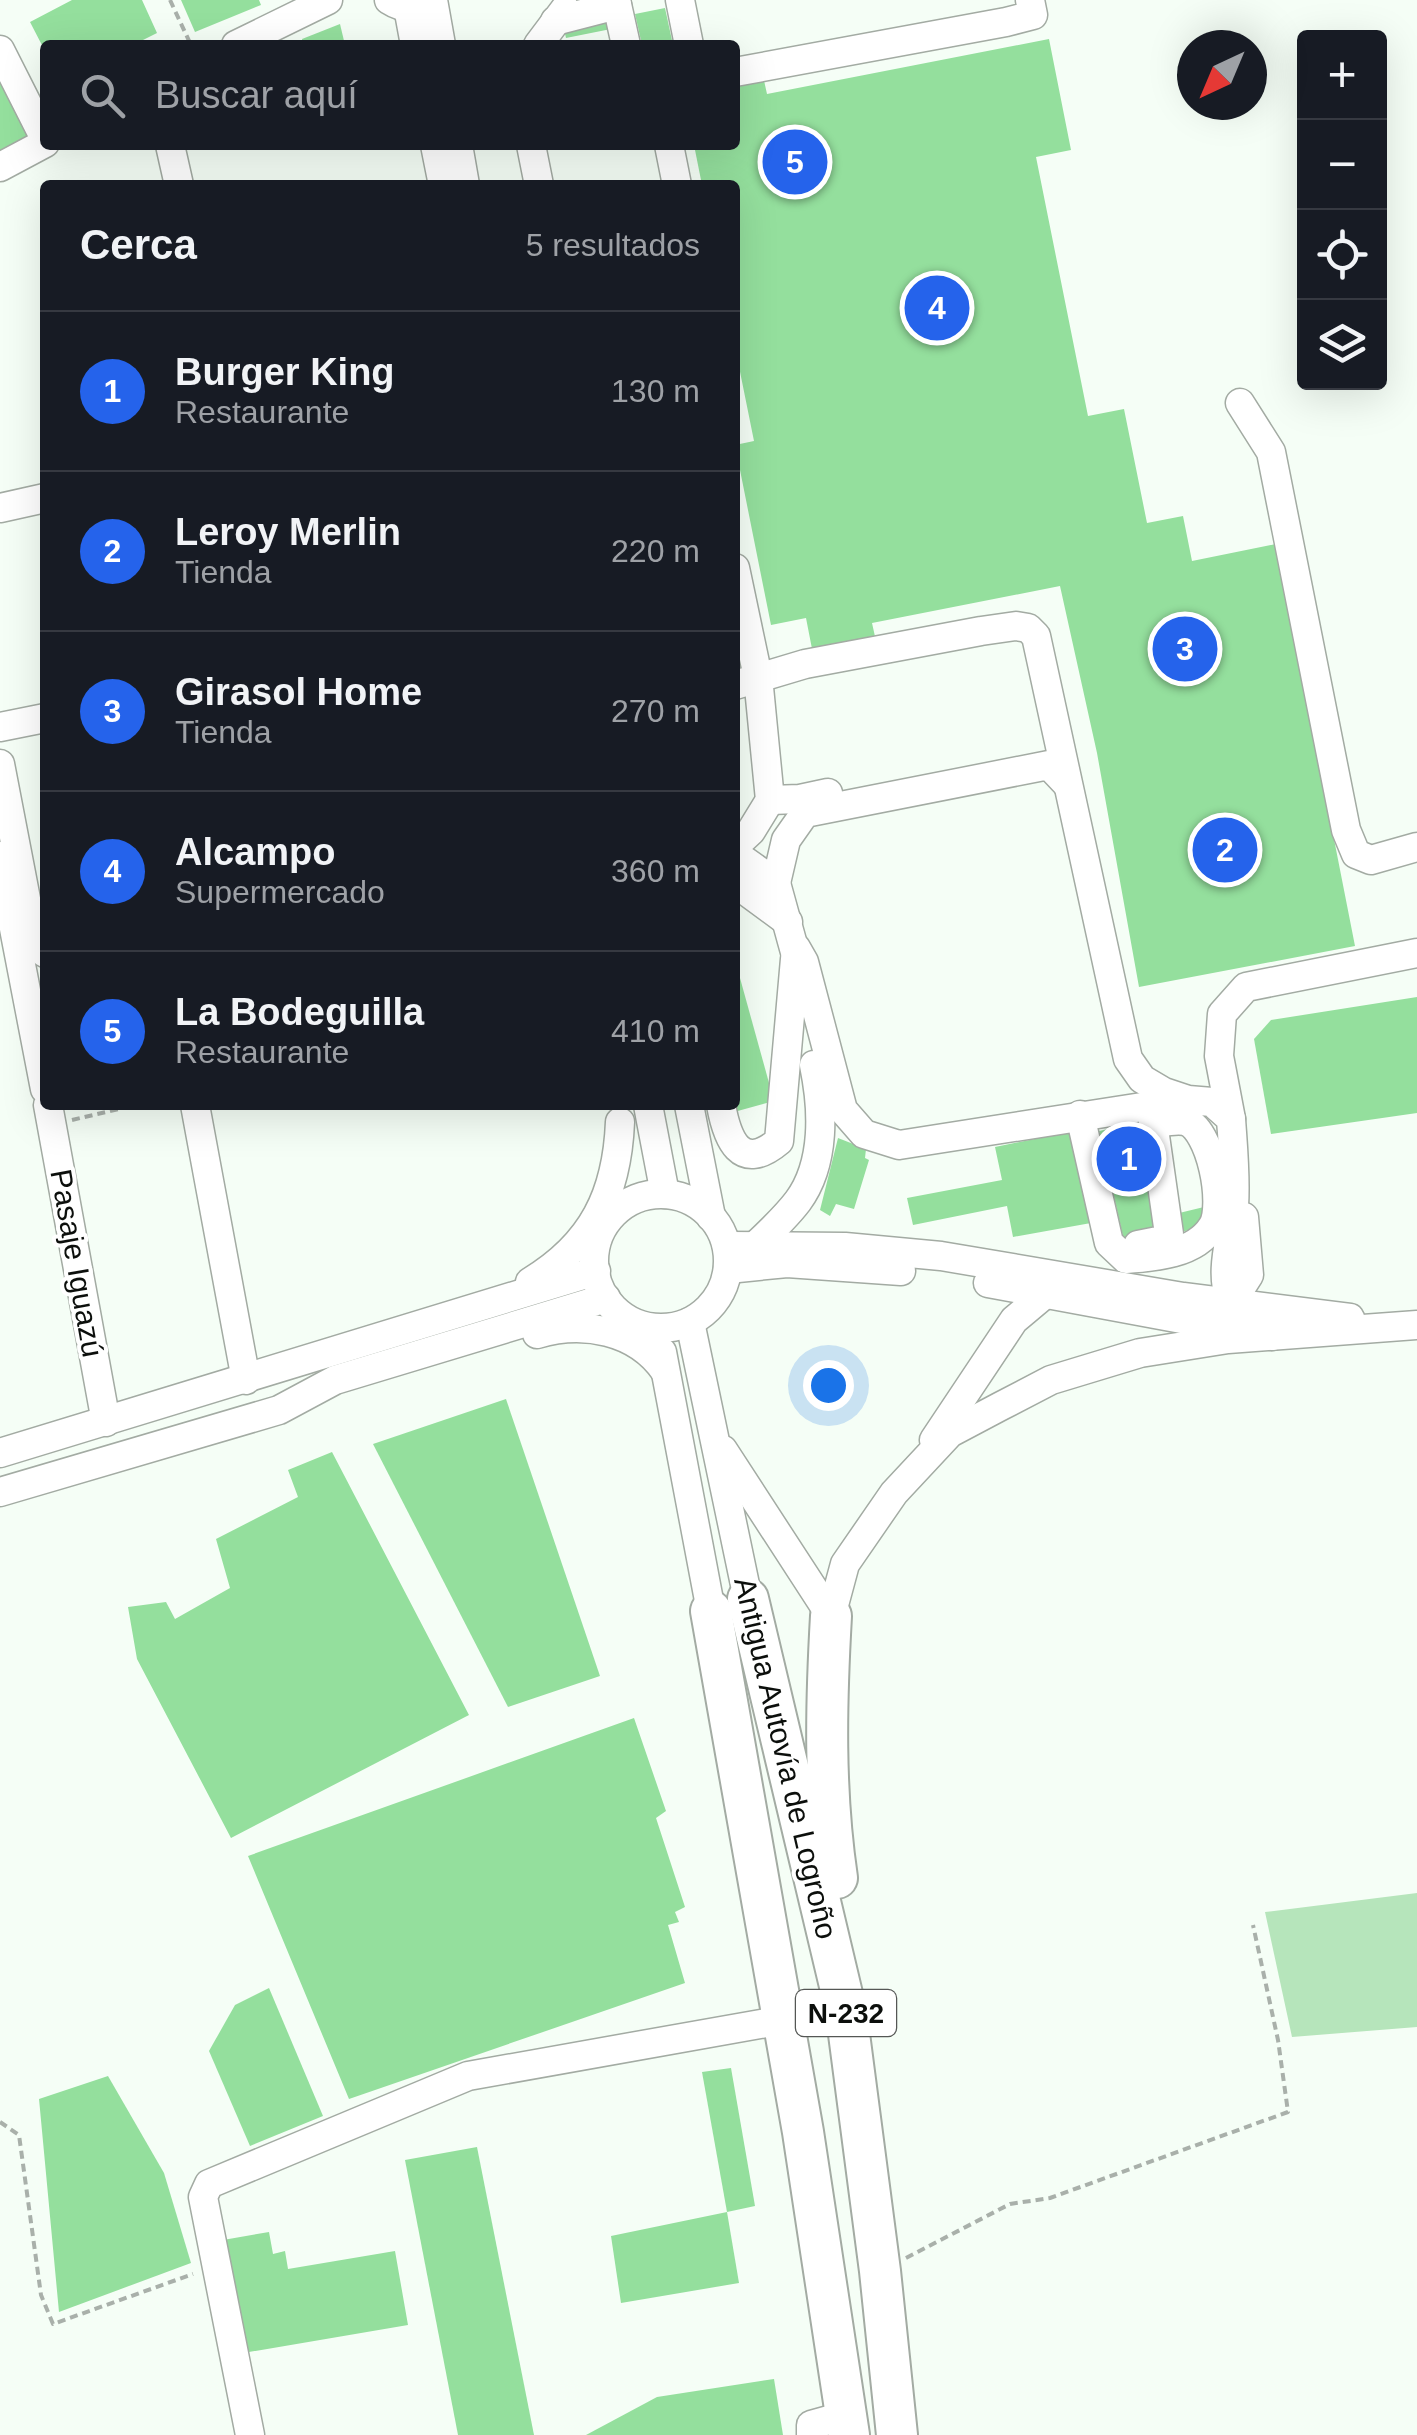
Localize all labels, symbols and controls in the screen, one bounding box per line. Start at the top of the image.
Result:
north arrow [1177,30,1267,120]
map controls [1297,30,1387,390]
button: + [1297,30,1387,120]
search box [40,40,740,150]
icon: search [75,68,130,123]
text: Buscar aquí [155,74,358,116]
button: − [1297,120,1387,210]
pin: 5 [762,124,828,200]
button: locate [1297,210,1387,300]
text: Cerca [80,221,197,268]
text: 5 resultados [526,227,700,263]
pin: 4 [904,270,970,346]
button: layers [1297,300,1387,390]
text: Burger King [175,351,395,393]
text: 1 [104,373,121,409]
text: 130 m [611,373,700,409]
text: Restaurante [175,394,349,430]
text: Leroy Merlin [175,511,401,553]
text: 2 [104,533,121,569]
text: 220 m [611,533,700,569]
text: Tienda [175,554,272,590]
pin: 3 [1152,612,1218,686]
text: Girasol Home [175,671,422,713]
text: 3 [104,693,121,729]
text: 270 m [611,693,700,729]
text: Tienda [175,714,272,750]
pin: 2 [1192,812,1258,888]
text: Alcampo [175,831,335,873]
text: 4 [104,853,121,889]
text: 360 m [611,853,700,889]
text: Supermercado [175,874,385,910]
text: La Bodeguilla [175,991,424,1033]
text: 5 [104,1013,121,1049]
text: 410 m [611,1013,700,1049]
text: Restaurante [175,1034,349,1070]
pin: 1 [1096,1122,1162,1196]
street label: Pasaje Iguazú [44,1167,110,1359]
your location [803,1360,854,1411]
street label: Antigua Autovía de Logroño [728,1574,844,1942]
road number: N-232 [796,1990,896,2036]

